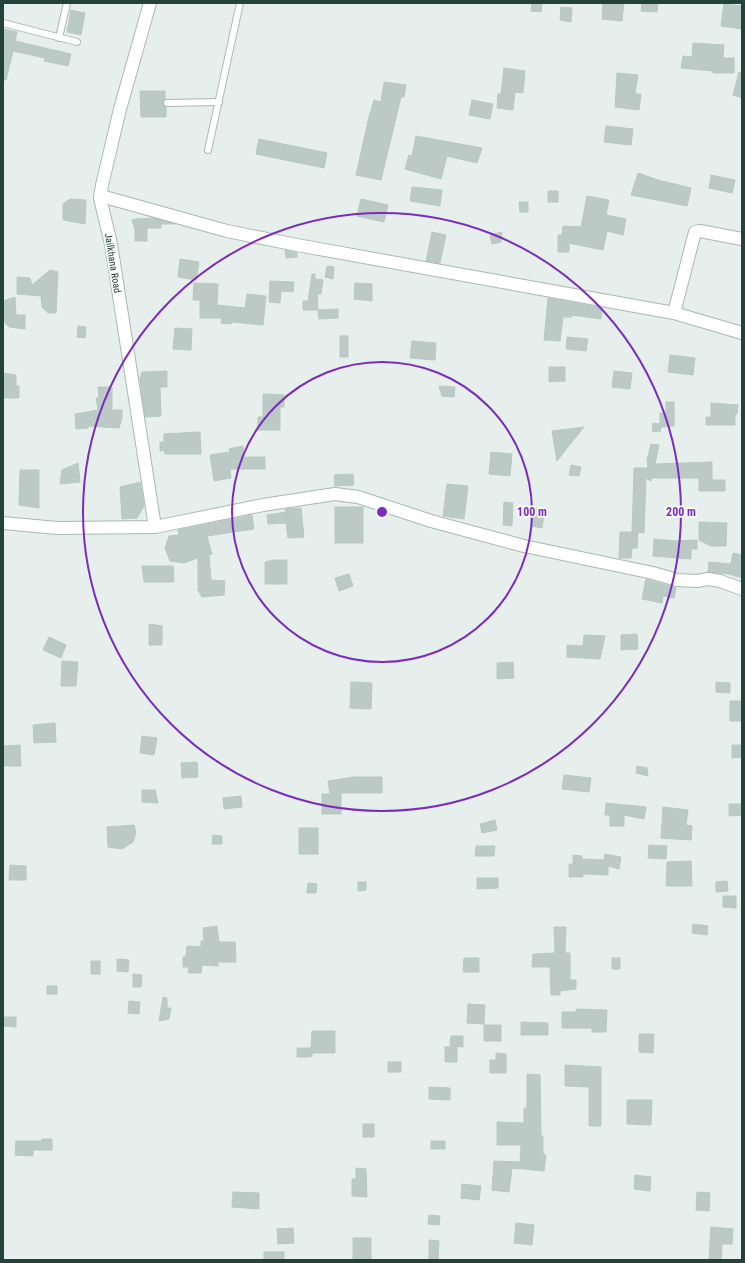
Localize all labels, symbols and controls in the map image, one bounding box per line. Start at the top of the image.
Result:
street label: Jailkhana Road [103,232,123,294]
centre of rings [375,505,389,519]
text: 100 m [517,505,547,519]
text: 200 m [666,505,696,519]

